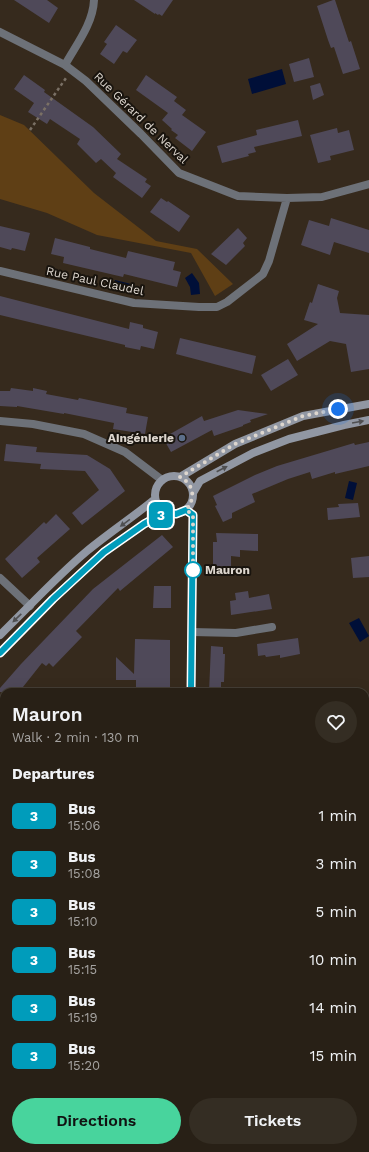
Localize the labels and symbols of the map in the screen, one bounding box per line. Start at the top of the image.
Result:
street label: Rue Gérard de Nerval [91,69,191,167]
street label: Rue Paul Claudel [45,264,145,298]
your location [328,399,348,419]
one-way arrow [352,419,364,425]
place label: Aingénierie [108,431,174,445]
marker: Aingénierie [177,433,187,443]
one-way arrow [217,466,228,472]
line badge: 3 [148,502,174,528]
one-way arrow [119,519,130,527]
marker: Mauron [184,561,202,579]
place label: Mauron [205,563,250,577]
one-way arrow [12,613,22,623]

